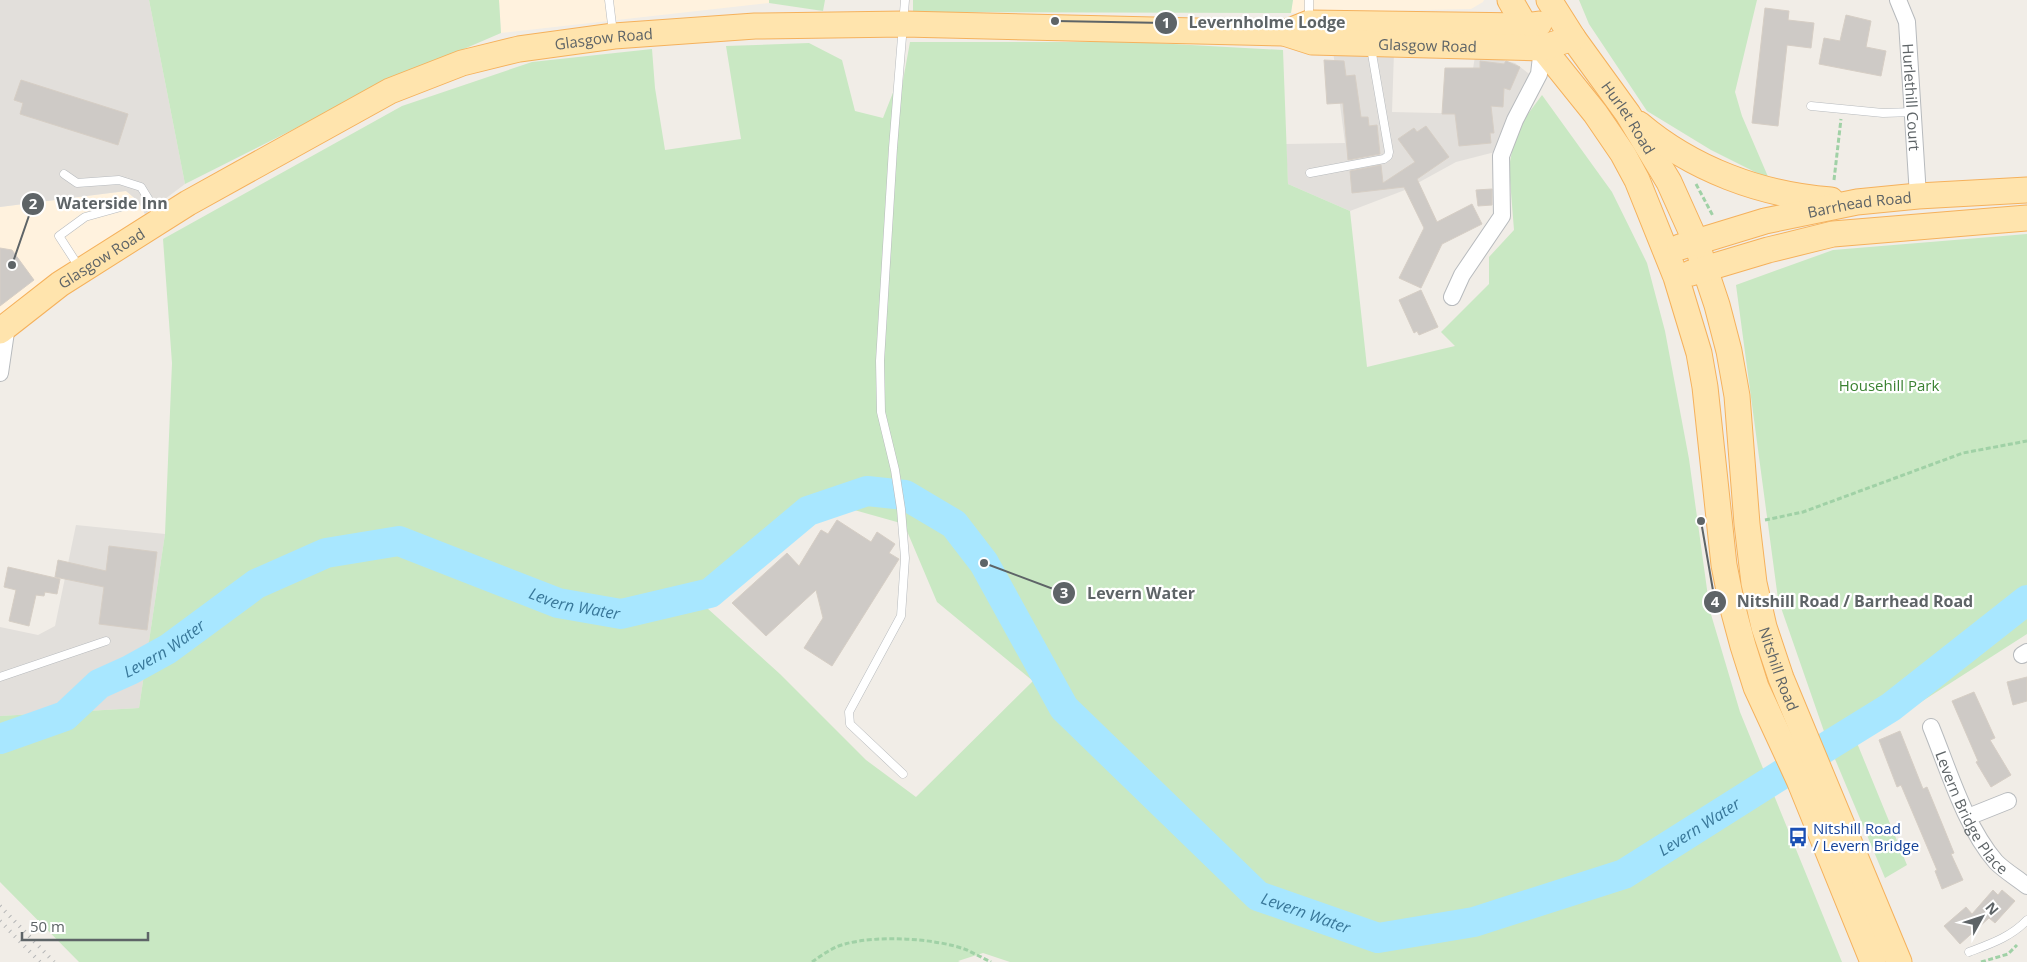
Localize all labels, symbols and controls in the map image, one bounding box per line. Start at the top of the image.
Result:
callout: Levernholme Lodge [1154,7,1356,38]
text: Levernholme Lodge [1188,11,1346,33]
text: 1 [1162,12,1170,32]
street label: Glasgow Road [553,23,653,54]
street label: Glasgow Road [1378,34,1477,56]
street label: Hurlethill Court [1898,43,1925,151]
street label: Hurlet Road [1597,77,1660,158]
street label: Barrhead Road [1806,187,1913,222]
callout: Waterside Inn [21,188,177,219]
text: Waterside Inn [56,192,168,214]
text: 2 [29,193,38,213]
street label: Glasgow Road [54,223,148,293]
park label: Househill Park [1839,375,1939,395]
callout: Levern Water [1052,578,1205,609]
water label: Levern Water [526,582,622,625]
text: 3 [1060,582,1068,602]
text: Levern Water [1087,582,1195,604]
callout: Nitshill Road / Barrhead Road [1702,586,1983,617]
text: Nitshill Road / Barrhead Road [1737,590,1973,612]
text: 4 [1711,591,1720,611]
water label: Levern Water [120,614,210,683]
street label: Nitshill Road [1755,624,1804,714]
street label: Levern Bridge Place [1931,748,2012,878]
water label: Levern Water [1654,792,1745,861]
place label: Nitshill Road / Levern Bridge [1813,818,1919,855]
bus stop icon: Nitshill Road / Levern Bridge [1787,826,1809,848]
water label: Levern Water [1258,887,1354,939]
north arrow [1957,892,2007,942]
text: N [1981,898,2003,919]
scale bar [22,910,149,942]
text: 50 m [30,916,65,936]

